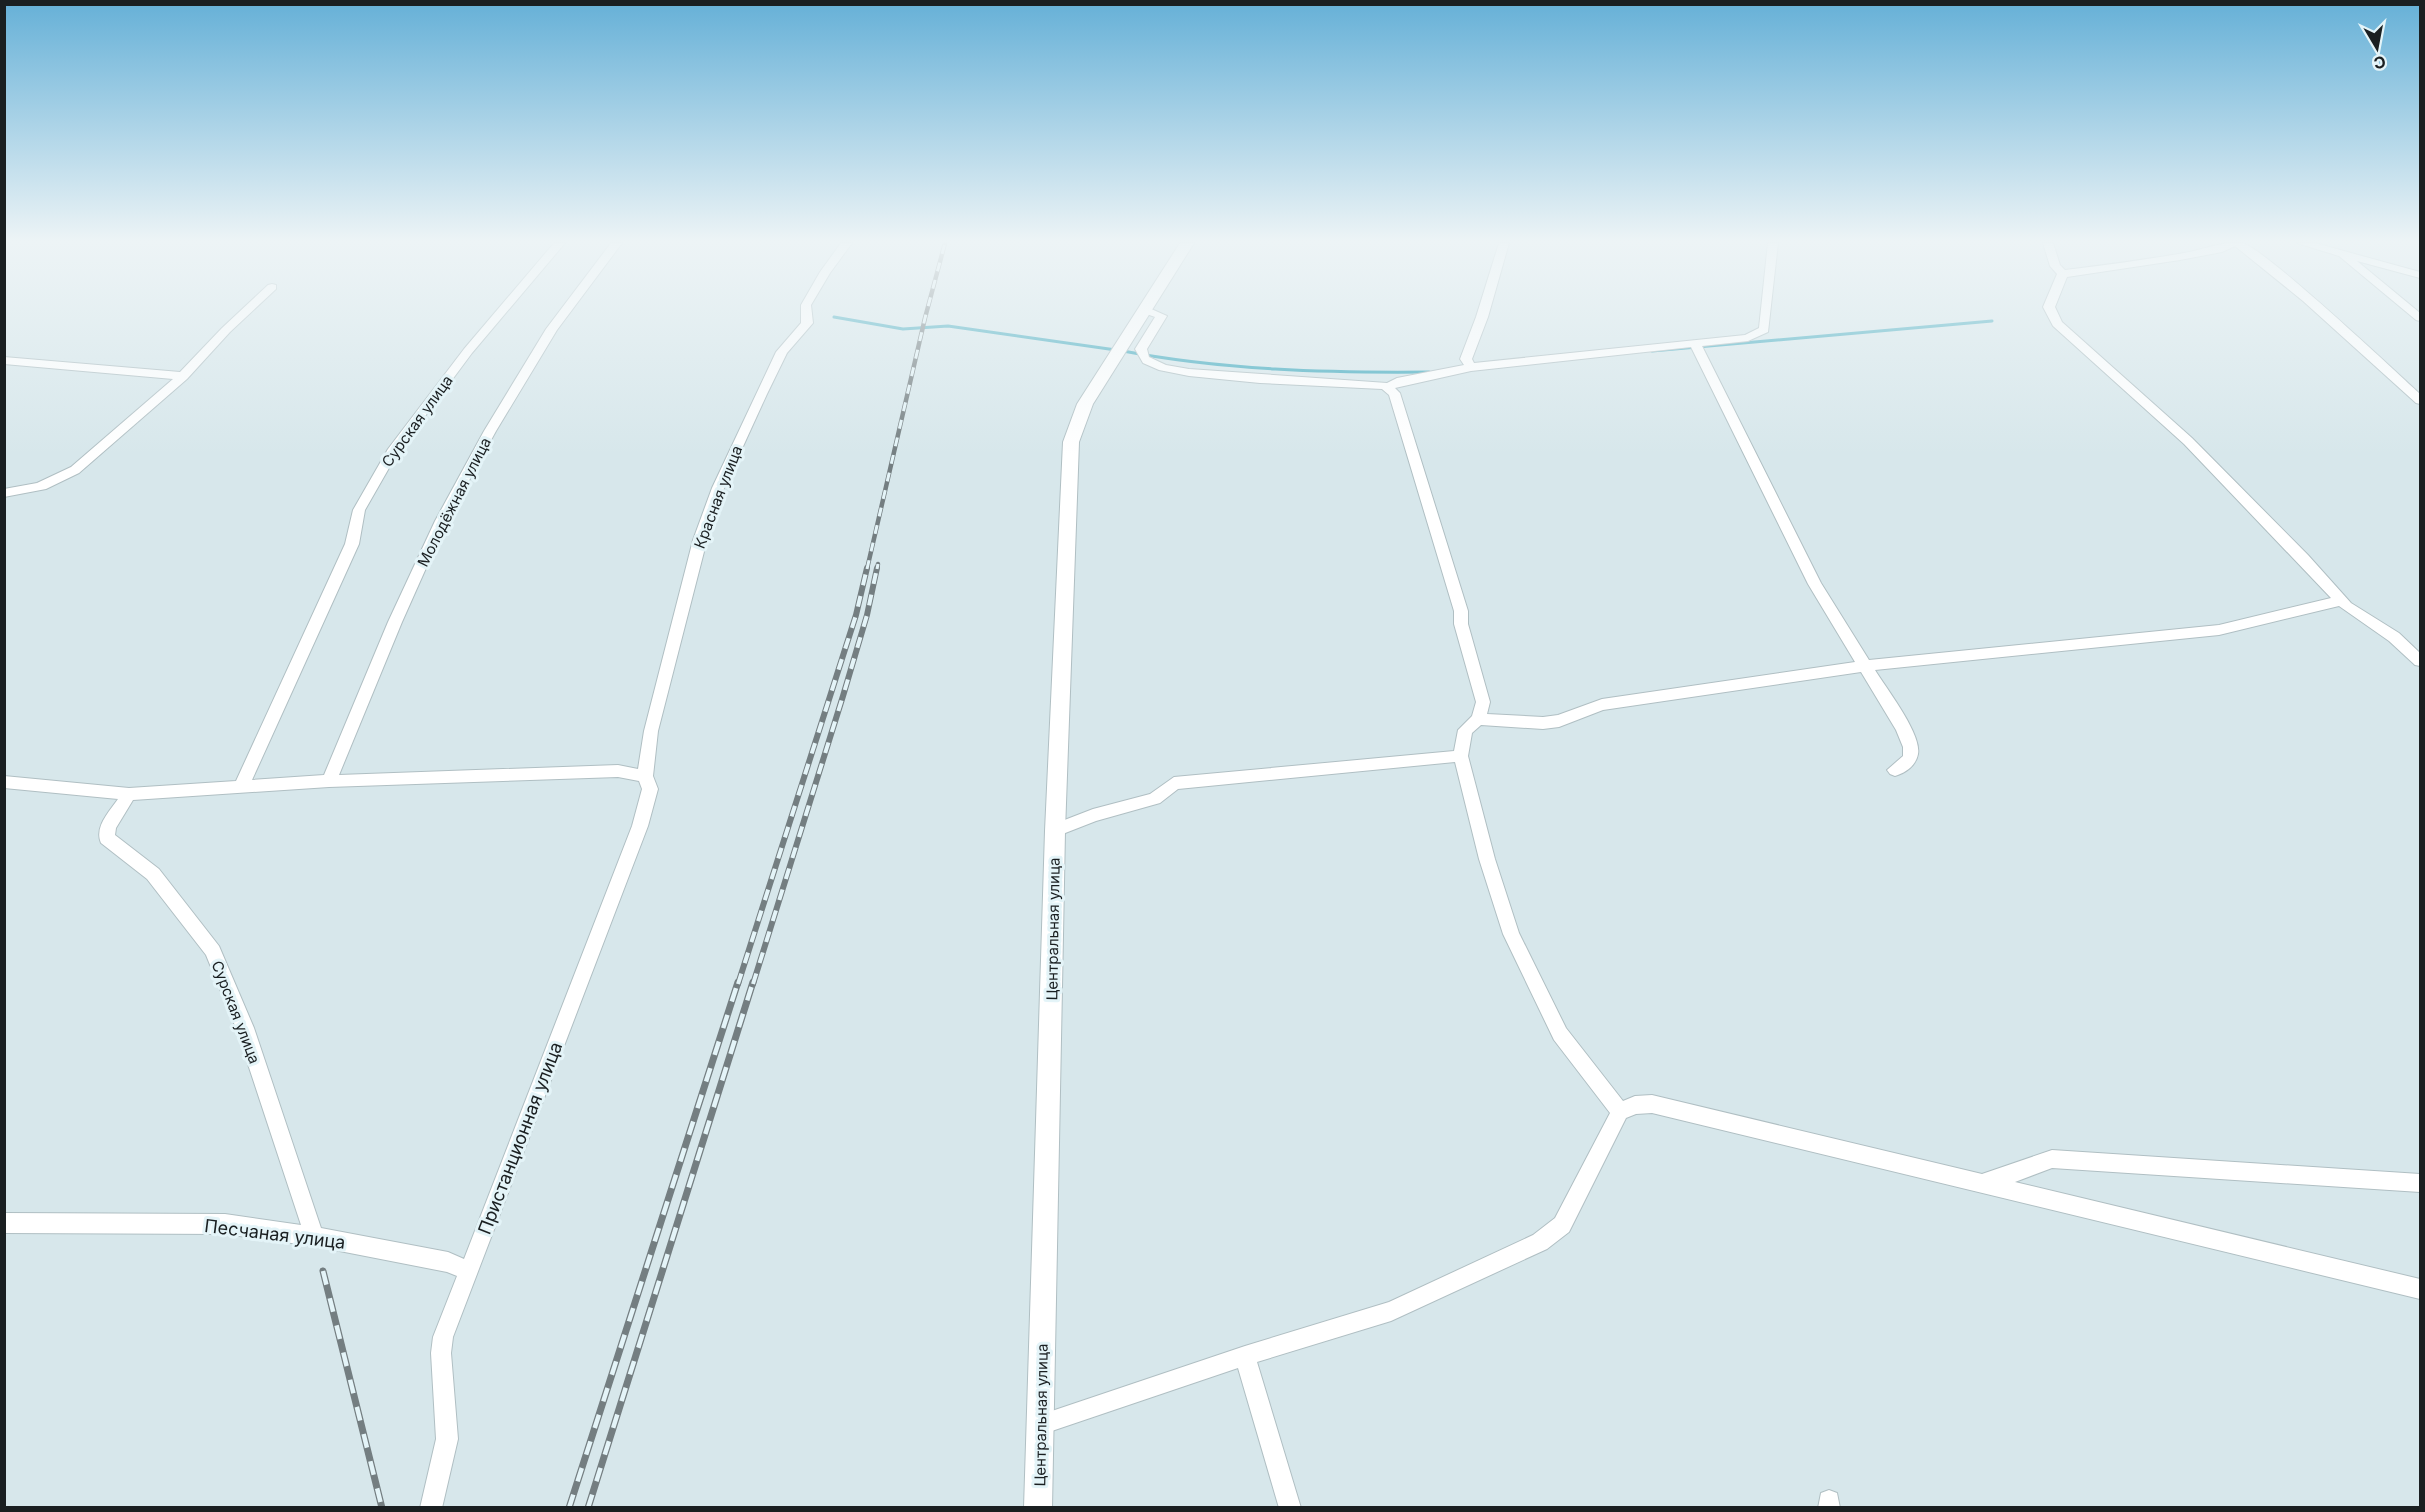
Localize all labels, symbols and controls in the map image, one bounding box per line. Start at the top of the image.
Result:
north arrow [2347,18,2407,78]
text: С [2372,52,2387,74]
street label: Сурская улица [377,371,457,471]
street label: Молодёжная улица [413,434,495,570]
street label: Красная улица [690,443,746,551]
street label: Центральная улица [1042,857,1064,1001]
street label: Сурская улица [208,958,264,1066]
street label: Пристанционная улица [474,1039,566,1237]
street label: Песчаная улица [203,1215,347,1253]
street label: Центральная улица [1030,1343,1052,1487]

